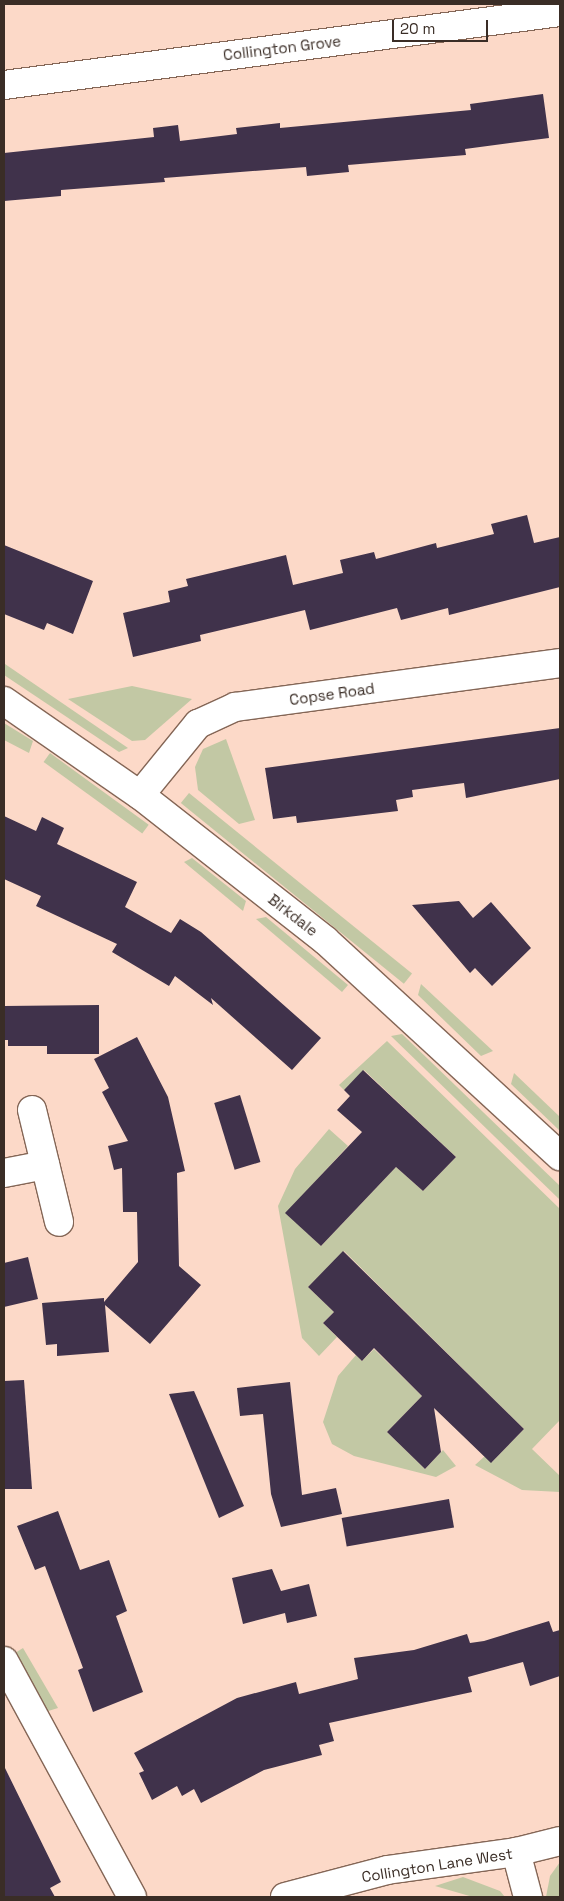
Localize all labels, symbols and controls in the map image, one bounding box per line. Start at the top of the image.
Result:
scale bar [394,10,490,42]
text: 20 m [400,19,435,38]
street label: Collington Grove [222,32,342,64]
street label: Copse Road [288,679,376,709]
street label: Birkdale [265,890,321,940]
street label: Collington Lane West [360,1844,514,1886]

